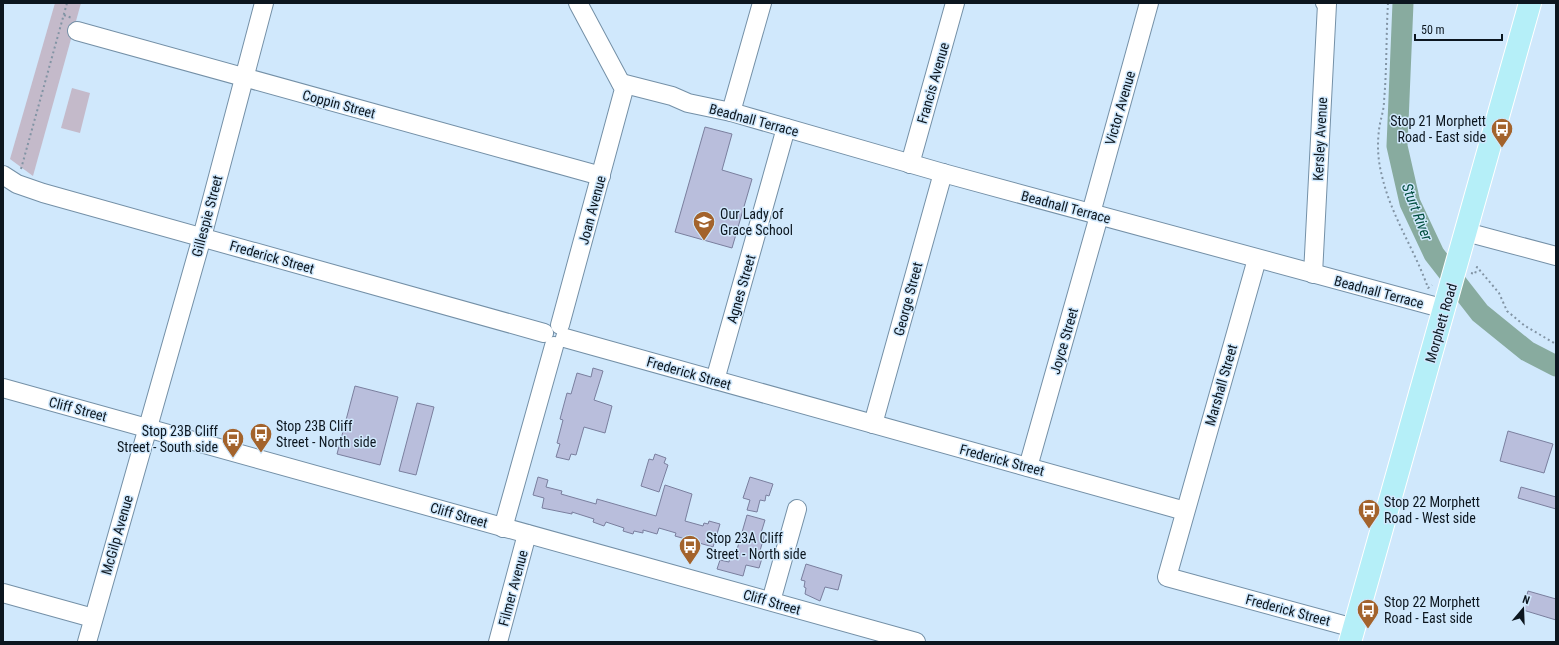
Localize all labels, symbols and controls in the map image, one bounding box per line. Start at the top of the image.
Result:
scale bar [1415,16,1502,42]
text: 50 m [1421,23,1445,37]
street label: Francis Avenue [914,40,952,125]
street label: Victor Avenue [1102,69,1138,147]
street label: Coppin Street [301,87,377,121]
street label: Kersley Avenue [1310,96,1330,181]
street label: Beadnall Terrace [708,100,801,140]
place label: Stop 21 Morphett Road - East side [1390,113,1486,145]
bus stop icon: Stop 21 Morphett Road - East side [1489,116,1515,149]
street label: Joan Avenue [575,173,609,246]
street label: Gillespie Street [188,174,226,258]
water label: Sturt River [1398,181,1436,244]
street label: Beadnall Terrace [1020,187,1113,227]
place label: Our Lady of Grace School [720,206,793,238]
school or university icon: Our Lady of Grace School [691,209,717,242]
street label: Frederick Street [228,237,316,277]
street label: Agnes Street [724,253,758,325]
street label: George Street [891,260,925,338]
street label: Beadnall Terrace [1333,272,1426,312]
street label: Morphett Road [1422,282,1460,364]
street label: Joyce Street [1047,306,1081,376]
street label: Marshall Street [1202,342,1240,428]
street label: Frederick Street [645,353,733,393]
street label: Cliff Street [47,394,109,424]
place label: Stop 23B Cliff Street - North side [276,418,377,450]
bus stop icon: Stop 23B Cliff Street - North side [248,421,274,454]
place label: Stop 23B Cliff Street - South side [117,423,219,455]
bus stop icon: Stop 23B Cliff Street - South side [220,426,246,459]
street label: Frederick Street [958,441,1046,479]
street label: McGilp Avenue [98,493,136,577]
place label: Stop 22 Morphett Road - West side [1384,494,1480,526]
bus stop icon: Stop 22 Morphett Road - West side [1356,497,1382,530]
street label: Cliff Street [428,499,490,531]
place label: Stop 23A Cliff Street - North side [706,530,807,562]
bus stop icon: Stop 23A Cliff Street - North side [677,533,703,566]
street label: Filmer Avenue [495,548,531,628]
street label: Cliff Street [741,586,803,618]
north arrow [1503,589,1543,629]
street label: Frederick Street [1244,591,1332,629]
text: N [1521,593,1532,607]
place label: Stop 22 Morphett Road - East side [1384,594,1480,626]
bus stop icon: Stop 22 Morphett Road - East side [1355,597,1381,630]

